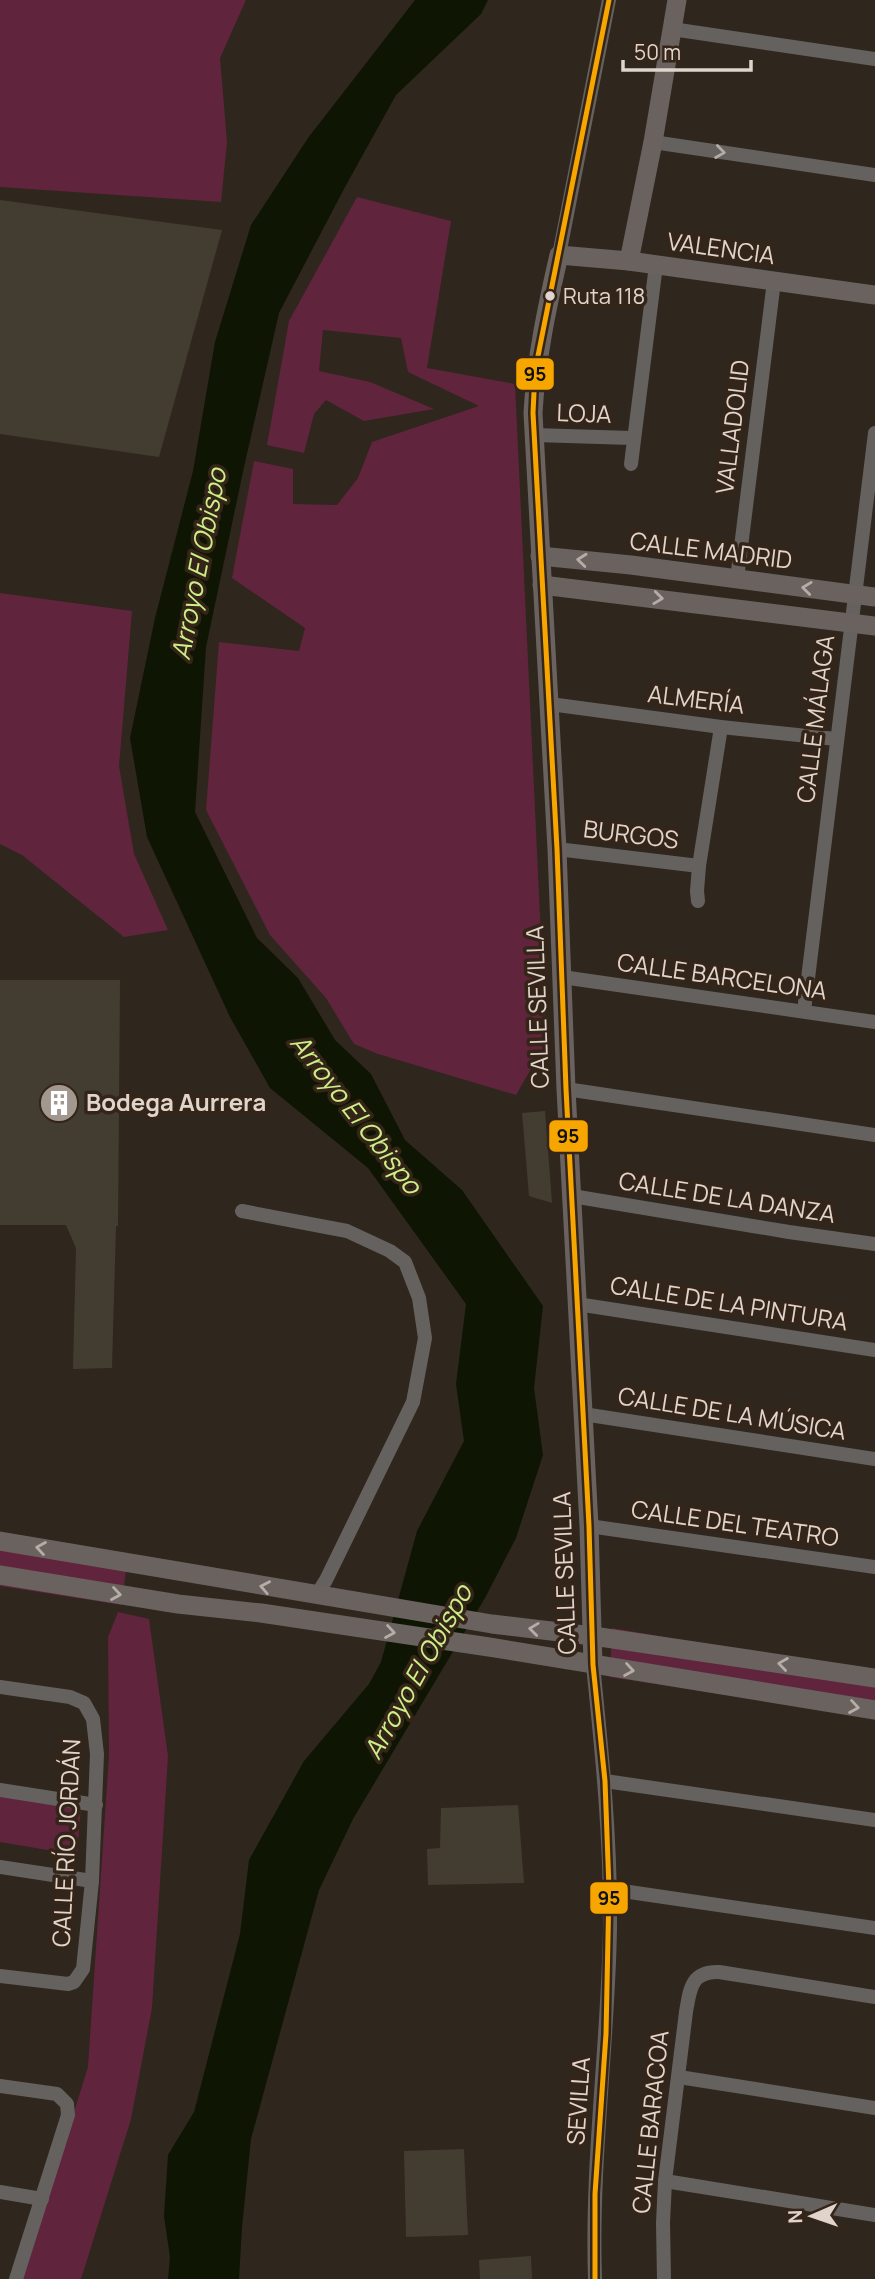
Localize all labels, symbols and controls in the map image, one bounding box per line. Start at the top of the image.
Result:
scale bar [623,28,751,72]
text: 50 m [634,38,681,66]
one-way arrow [714,144,726,159]
street label: VALENCIA [665,224,777,271]
place label: Ruta 118 [563,281,645,311]
marker: Ruta 118 [543,289,557,303]
line badge: 95 [515,357,555,391]
street label: VALLADOLID [707,358,756,496]
text: 95 [524,361,546,387]
street label: LOJA [556,395,612,430]
water label: Arroyo El Obispo [162,463,235,663]
street label: CALLE MADRID [628,523,794,576]
one-way arrow [576,553,587,568]
one-way arrow [801,581,813,596]
one-way arrow [653,591,664,606]
street label: CALLE MÁLAGA [788,633,841,805]
street label: ALMERÍA [646,676,746,721]
street label: BURGOS [582,811,681,856]
street label: CALLE SEVILLA [517,925,556,1089]
street label: CALLE BARCELONA [615,944,829,1007]
water label: Arroyo El Obispo [283,1026,432,1202]
building icon: Bodega Aurrera [38,1082,80,1124]
place label: Bodega Aurrera [86,1085,266,1118]
line badge: 95 [548,1119,589,1153]
text: 95 [557,1123,579,1149]
street label: CALLE DE LA DANZA [617,1163,838,1230]
street label: CALLE DE LA PINTURA [608,1267,850,1338]
street label: CALLE DE LA MÚSICA [616,1378,849,1447]
street label: CALLE SEVILLA [544,1491,583,1655]
street label: CALLE DEL TEATRO [629,1492,841,1553]
one-way arrow [35,1541,47,1556]
water label: Arroyo El Obispo [354,1576,481,1765]
one-way arrow [259,1581,271,1596]
one-way arrow [110,1586,122,1601]
one-way arrow [528,1621,540,1636]
one-way arrow [384,1624,396,1639]
one-way arrow [777,1657,789,1672]
one-way arrow [623,1662,635,1677]
one-way arrow [848,1699,860,1714]
street label: CALLE RÍO JORDÁN [44,1738,87,1948]
line badge: 95 [589,1881,629,1915]
text: 95 [598,1885,620,1911]
street label: CALLE BARACOA [623,2029,676,2215]
street label: SEVILLA [558,2056,597,2146]
north arrow [777,2181,847,2251]
text: N [782,2209,808,2224]

